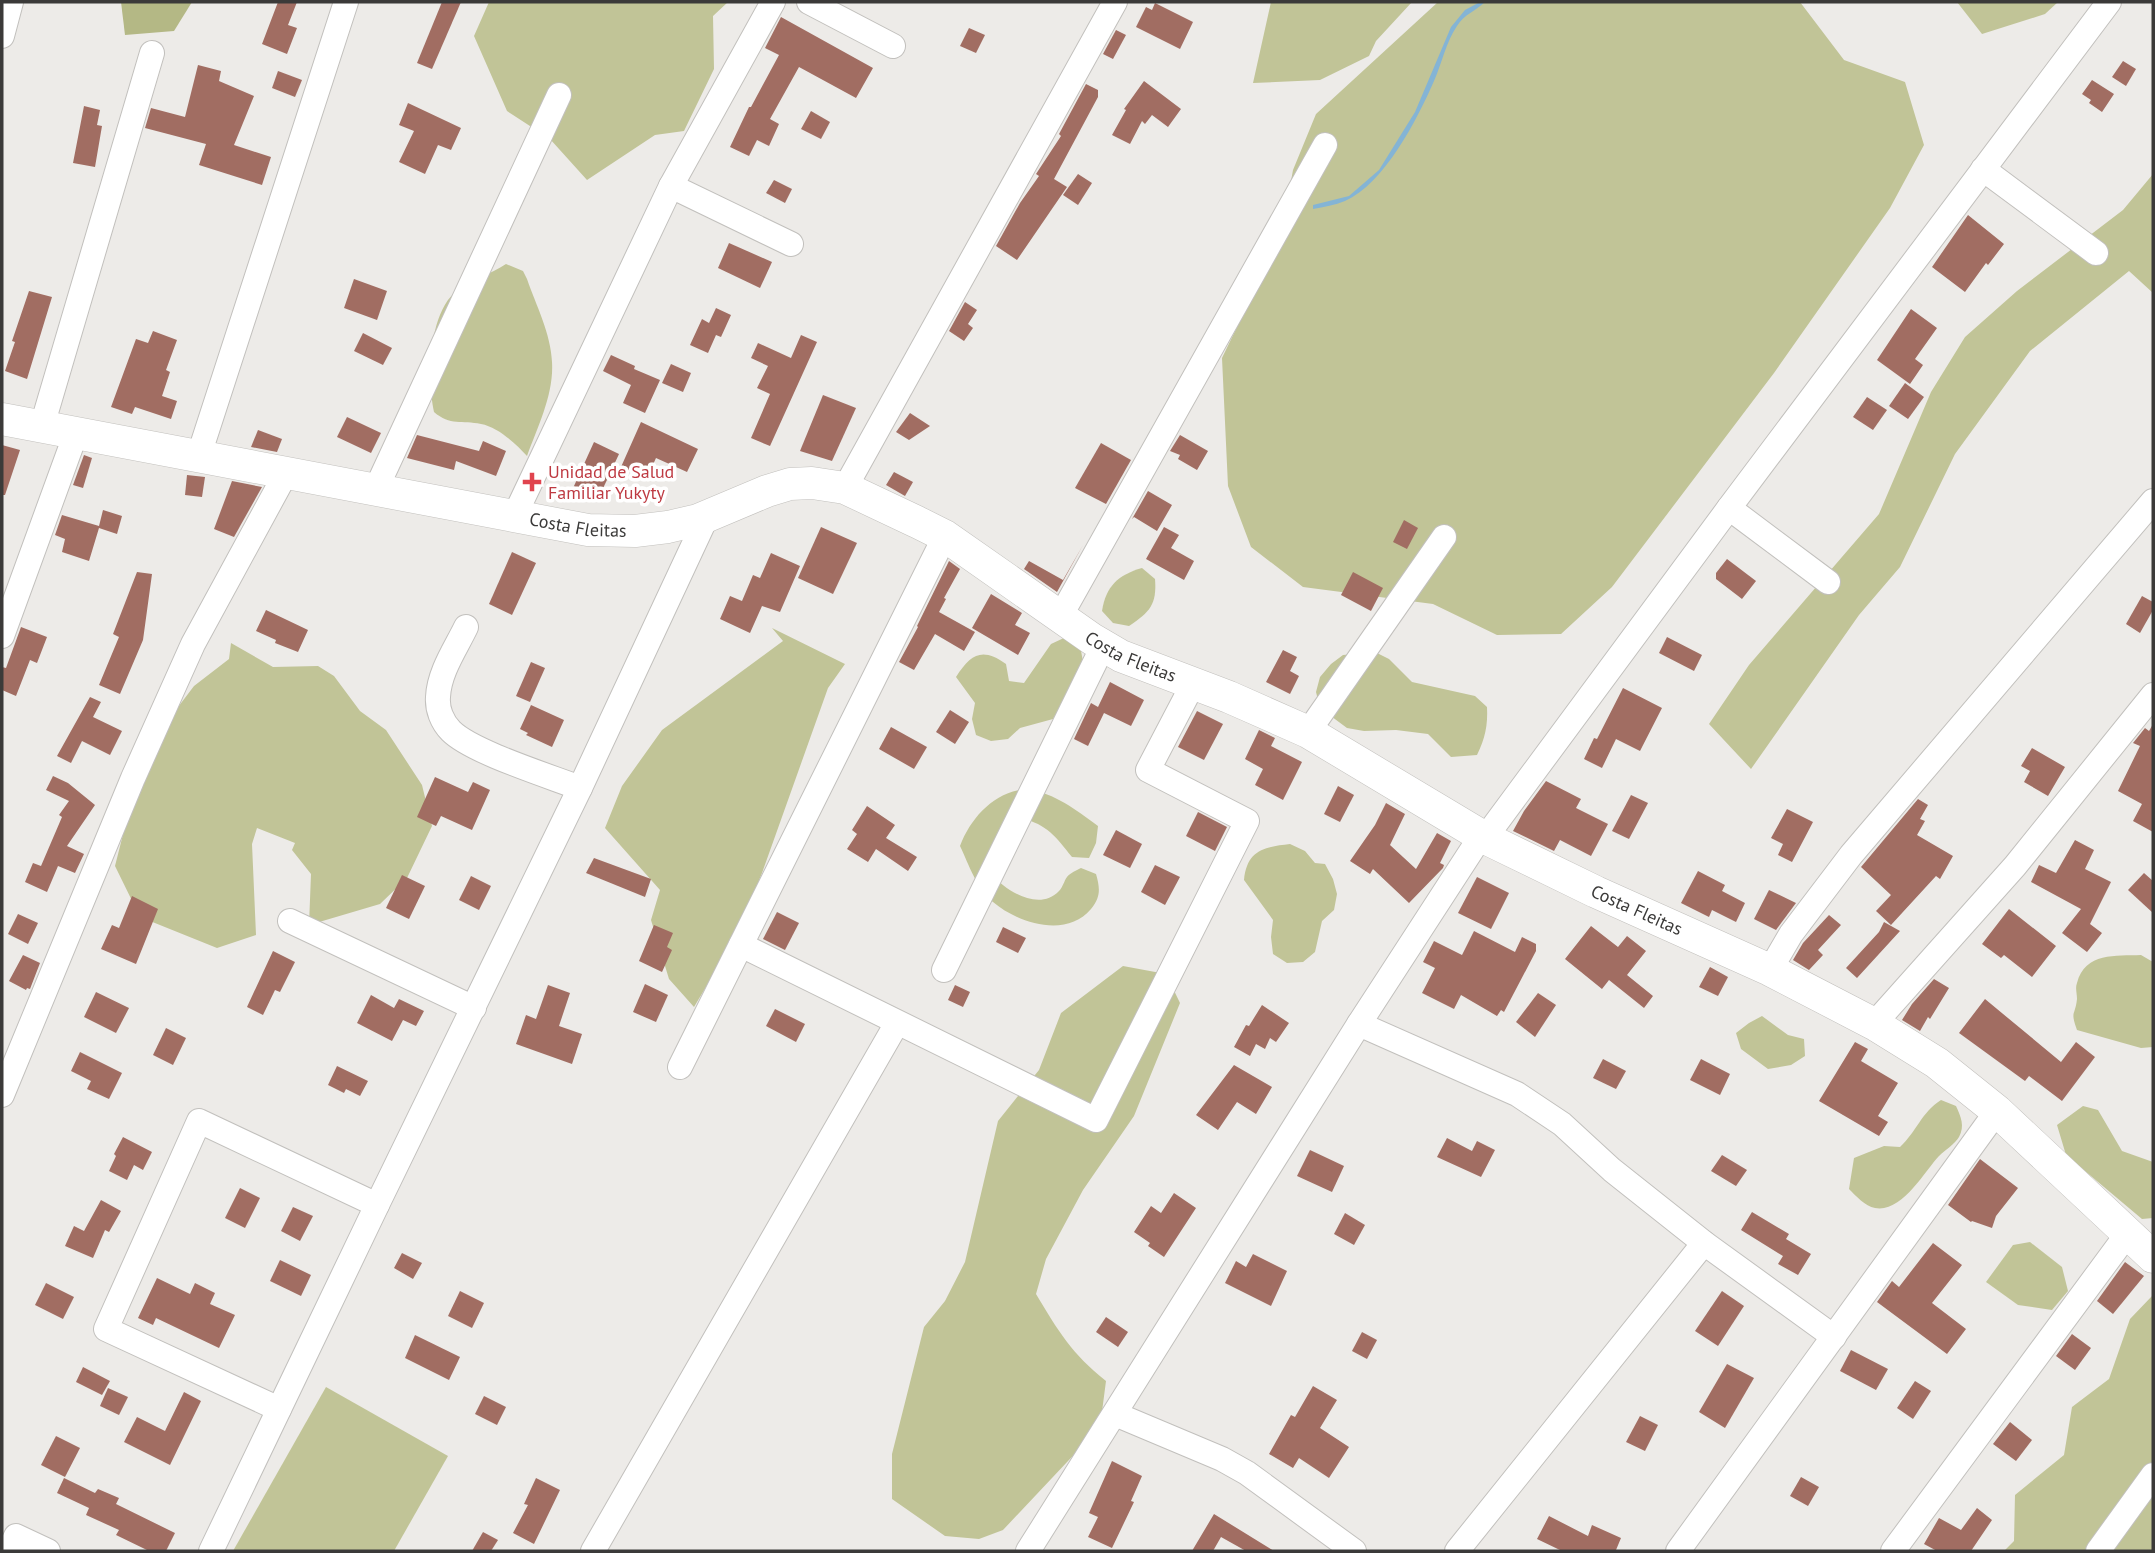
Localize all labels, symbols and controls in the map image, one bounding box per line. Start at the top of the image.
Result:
place label: Unidad de Salud Familiar Yukyty [548,460,674,504]
marker: Unidad de Salud Familiar Yukyty [522,472,542,492]
street label: Costa Fleitas [528,507,627,542]
street label: Costa Fleitas [1081,626,1180,687]
street label: Costa Fleitas [1587,879,1686,940]

